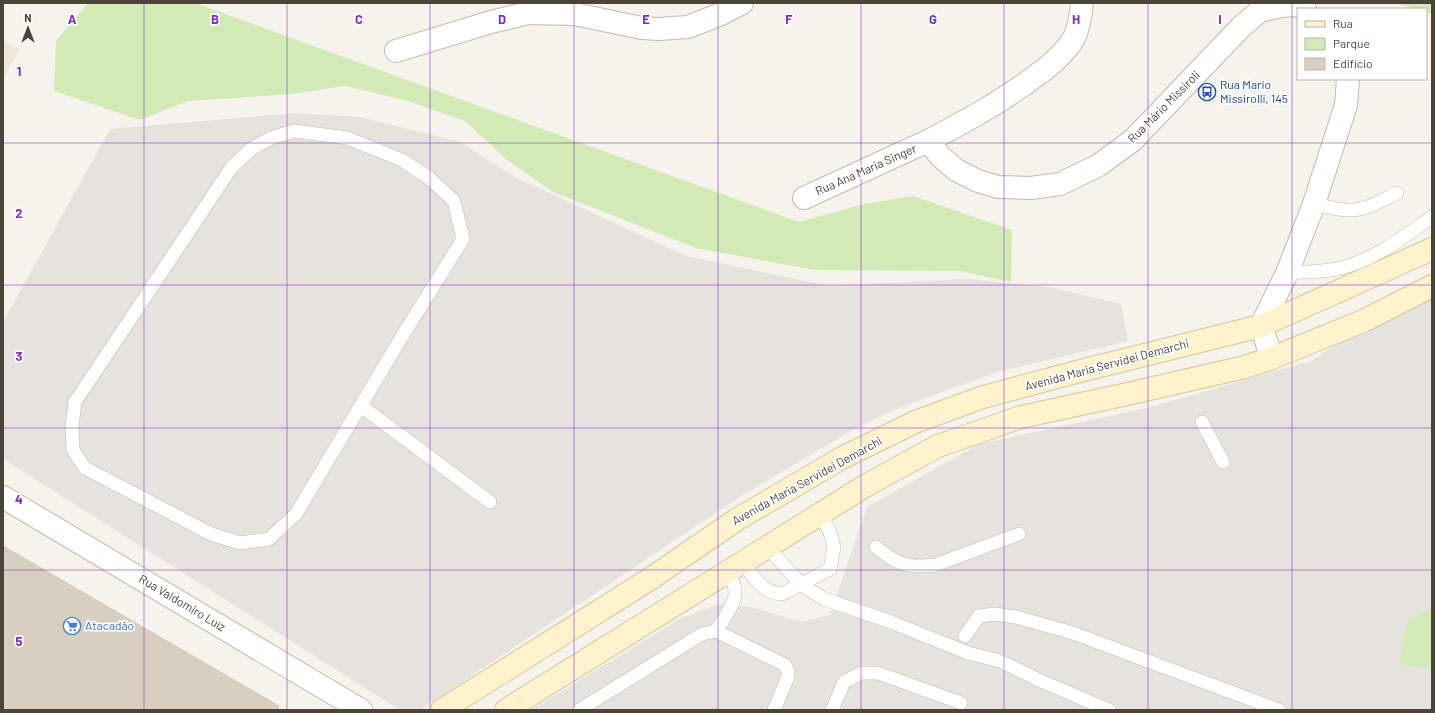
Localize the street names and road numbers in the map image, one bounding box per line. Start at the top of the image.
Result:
street label: Rua Mário Missiroli [1124,67,1202,145]
street label: Rua Ana Maria Singer [813,140,919,198]
street label: Avenida Maria Servidei Demarchi [1023,335,1190,393]
street label: Avenida Maria Servidei Demarchi [729,433,884,527]
street label: Rua Valdomiro Luíz [137,571,228,633]

